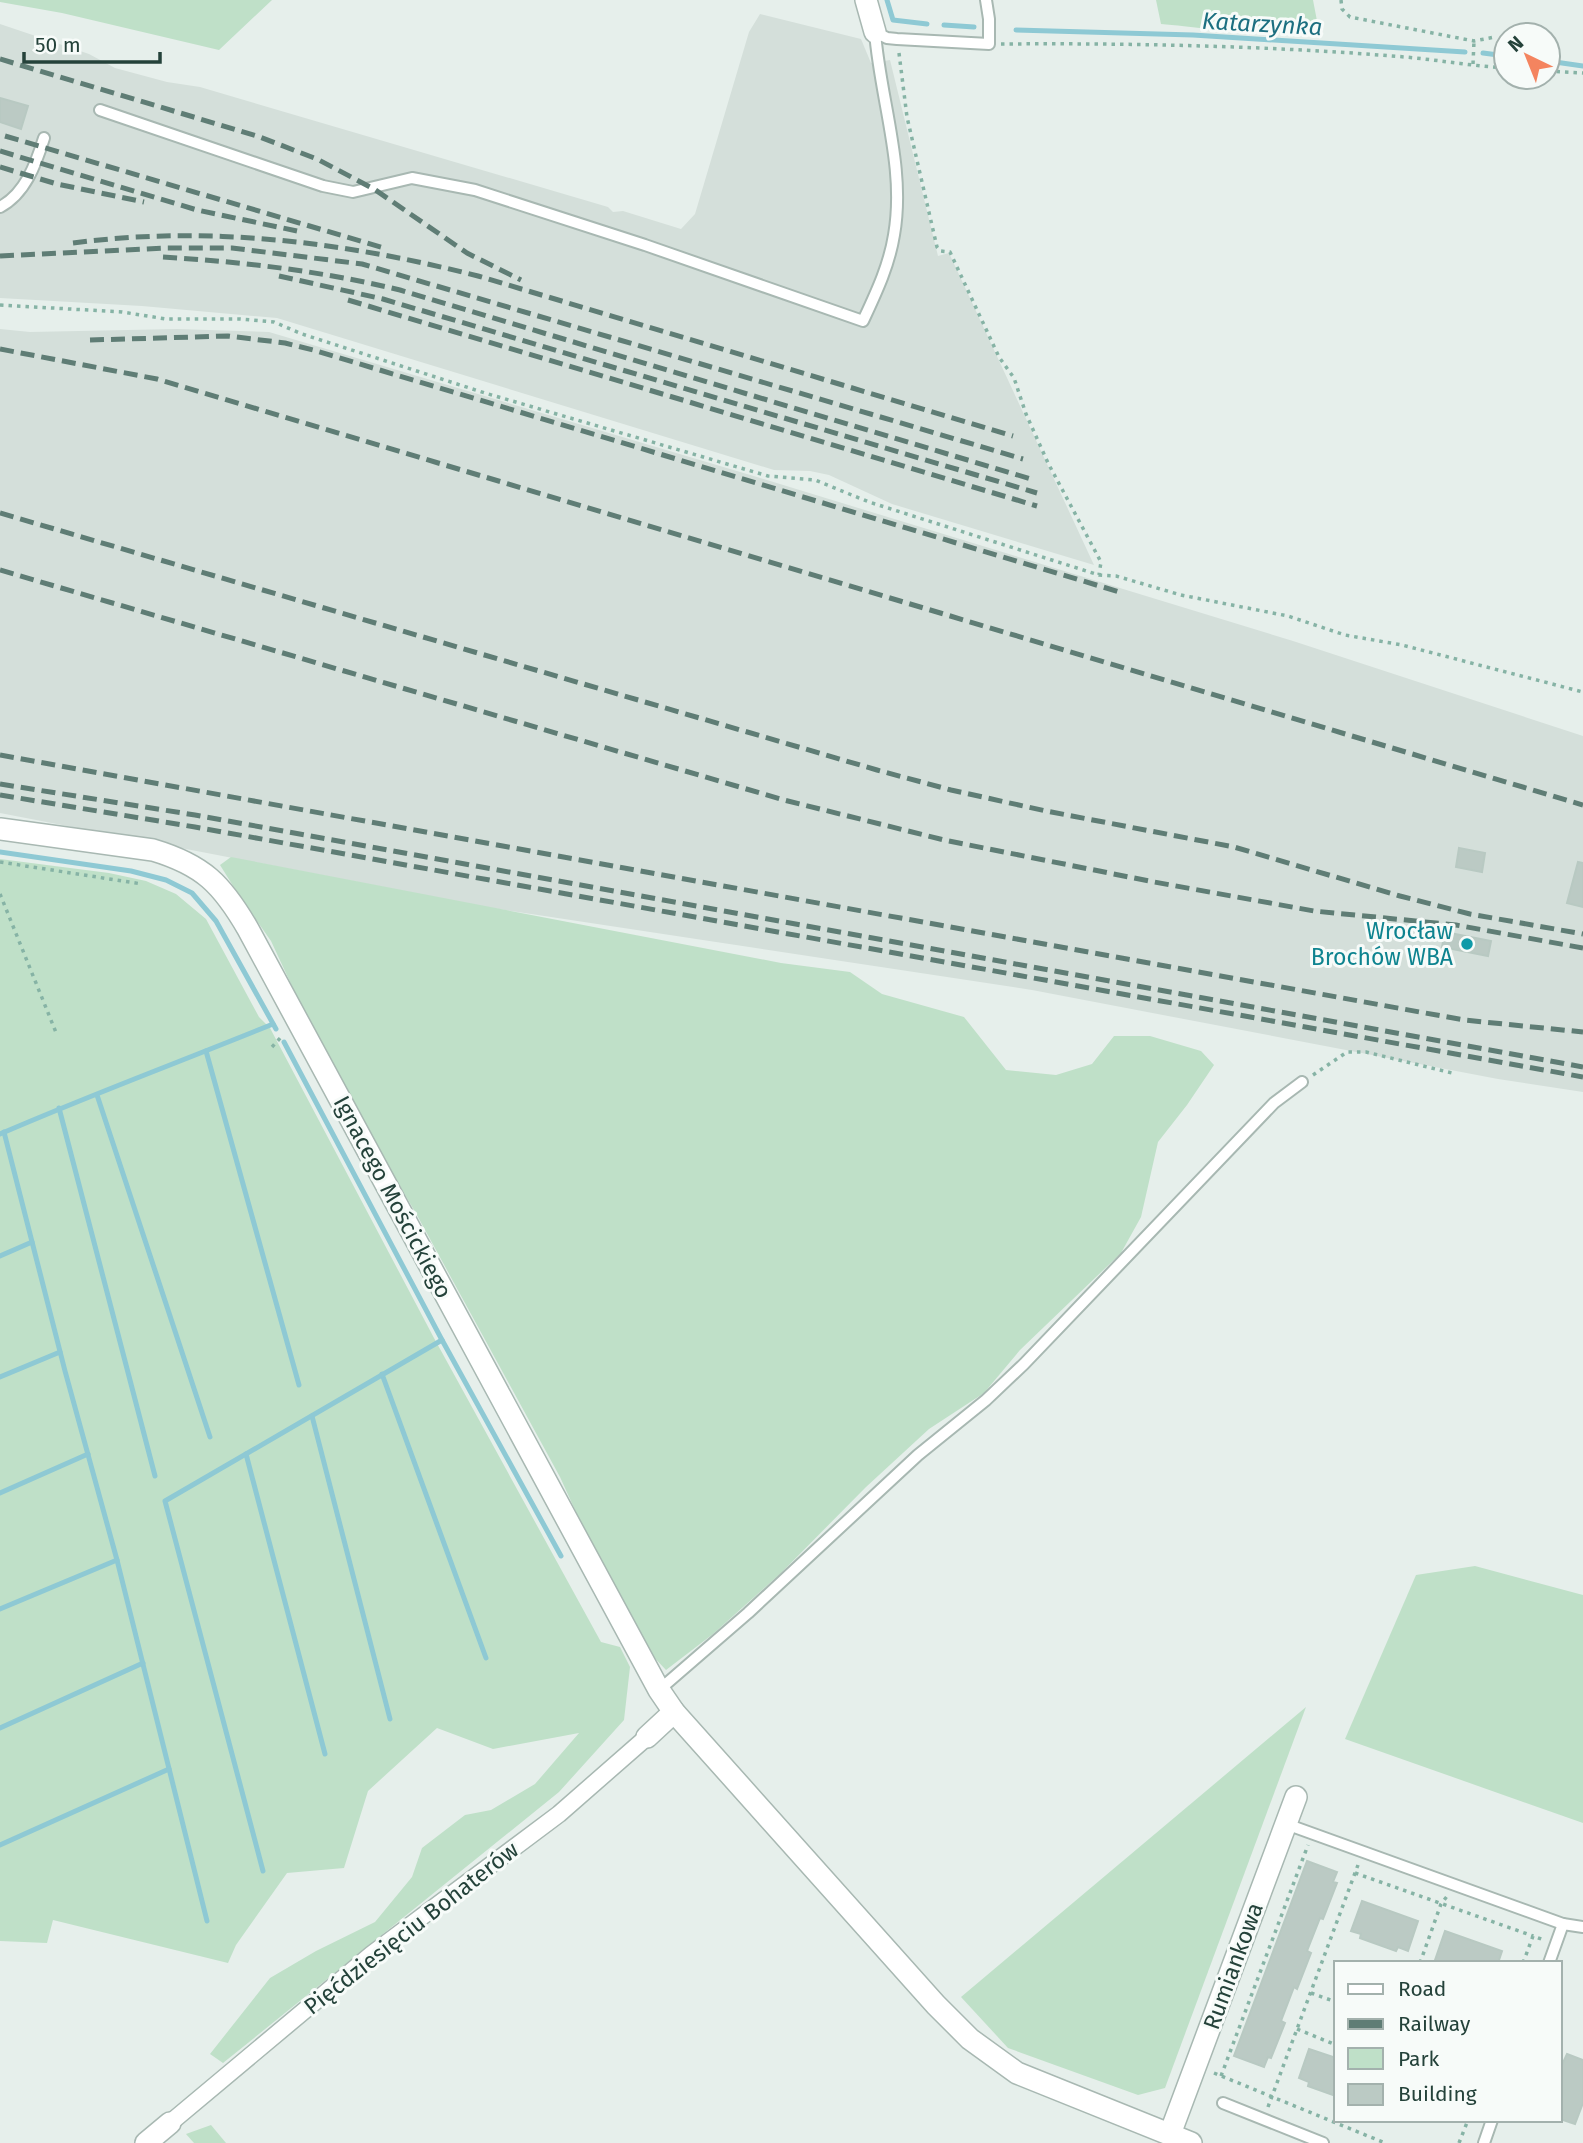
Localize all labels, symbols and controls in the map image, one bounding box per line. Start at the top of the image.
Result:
water label: Katarzynka [1201,7,1323,41]
scale bar [24,21,161,65]
north arrow [1492,21,1562,91]
text: N [1503,31,1528,57]
text: 50 m [35,32,81,58]
place label: Wrocław Brochów WBA [1311,917,1454,971]
marker: Wrocław Brochów WBA [1459,936,1475,952]
street label: Ignacego Mościckiego [328,1091,458,1303]
street label: Pięćdziesięciu Bohaterów [298,1835,524,2020]
street label: Rumiankowa [1197,1899,1269,2033]
legend [1334,1961,1562,2122]
text: Road [1398,1976,1446,2002]
text: Railway [1398,2011,1471,2037]
text: Park [1398,2046,1440,2072]
text: Building [1398,2081,1477,2107]

